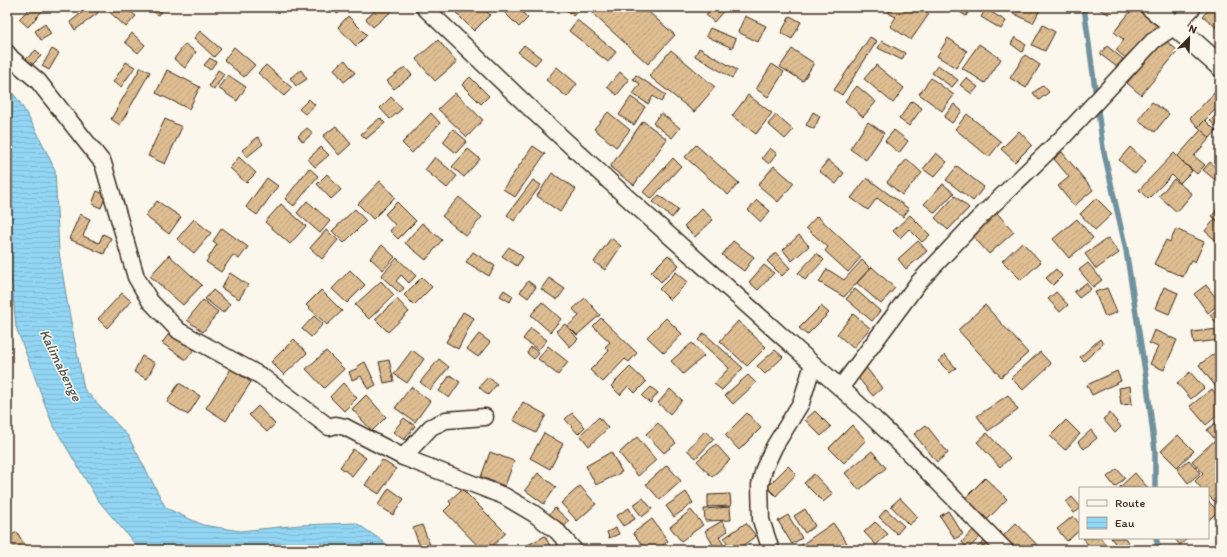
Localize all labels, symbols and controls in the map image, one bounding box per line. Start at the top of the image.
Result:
north arrow [1169,18,1209,58]
text: N [1187,22,1199,37]
water label: Kalimabenge [36,326,86,405]
legend [1079,487,1209,539]
text: Route [1115,496,1145,510]
text: Eau [1115,516,1135,530]

